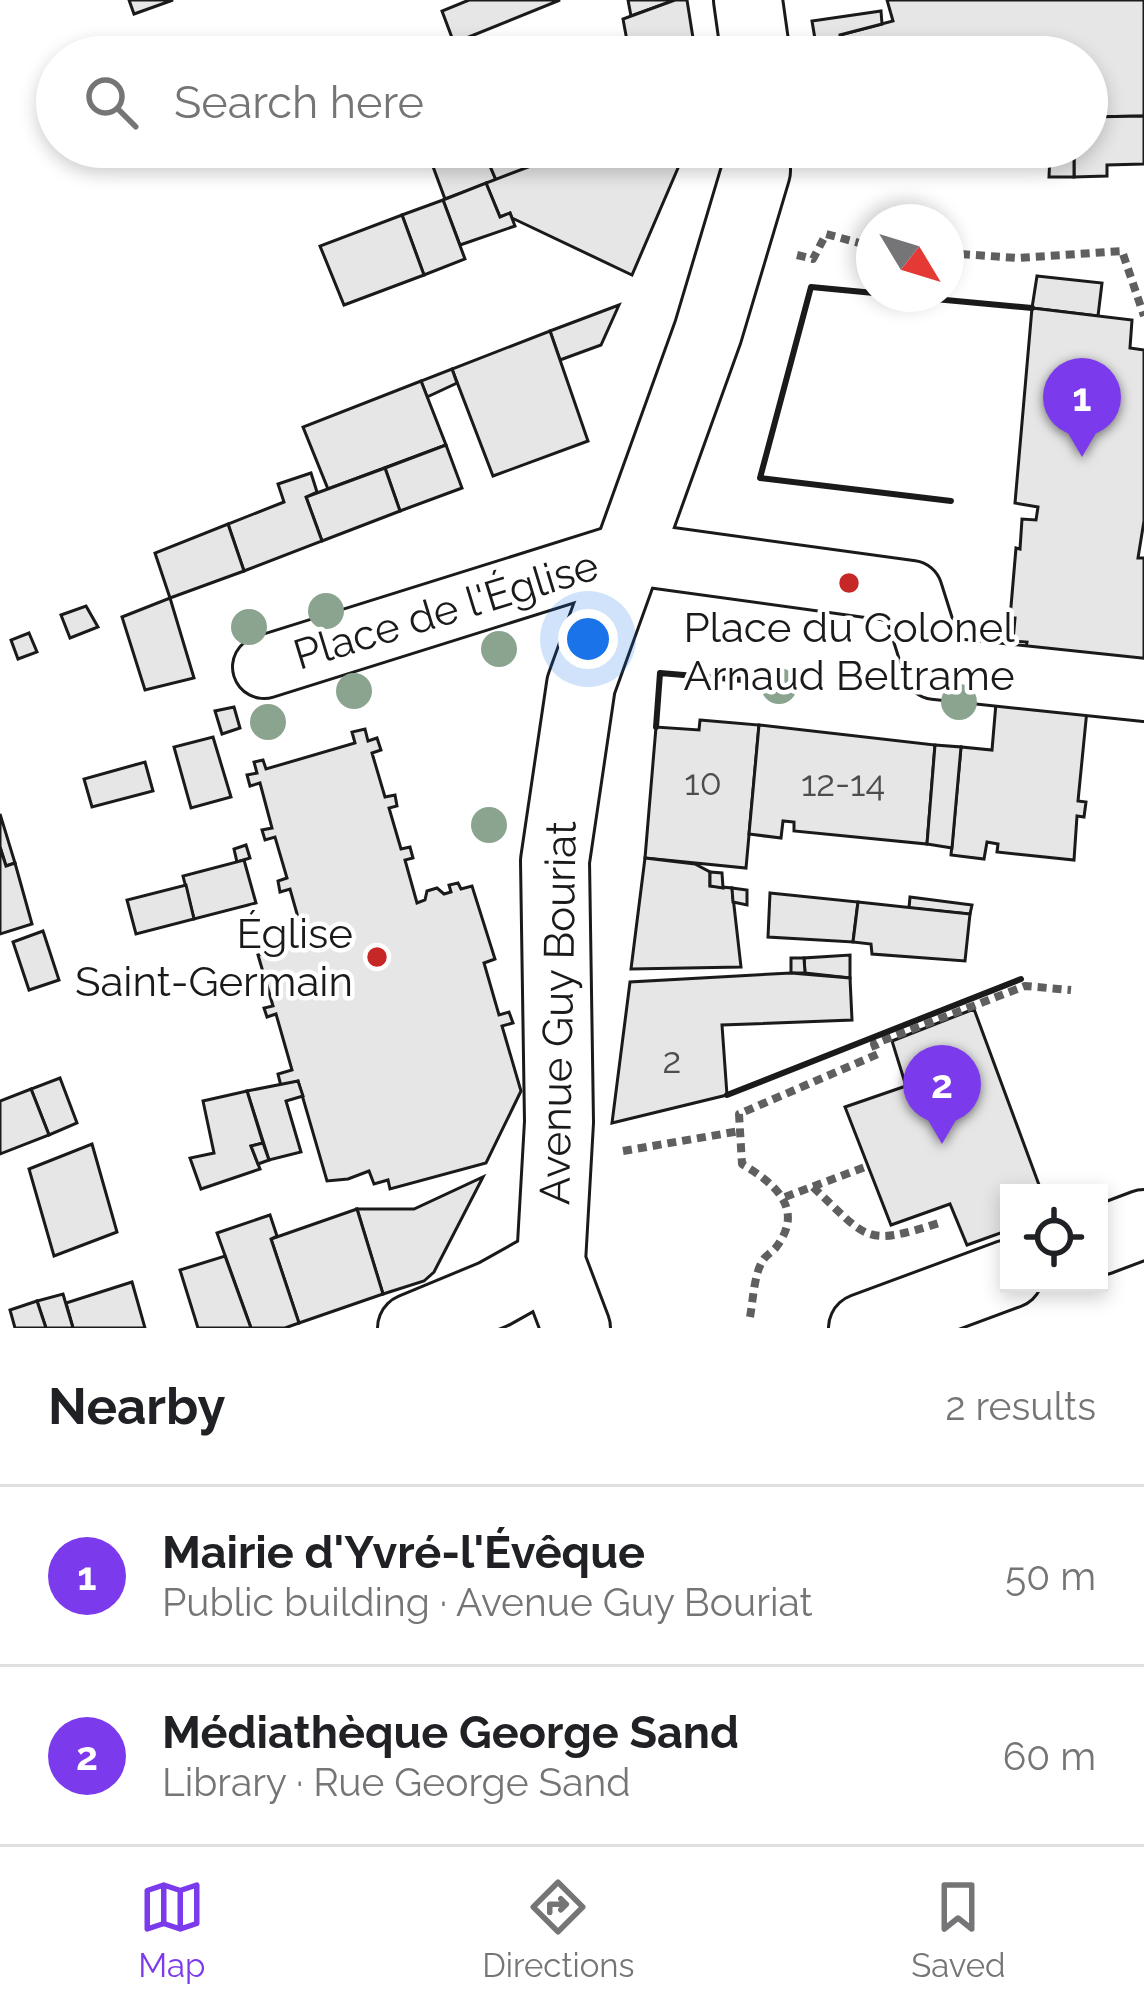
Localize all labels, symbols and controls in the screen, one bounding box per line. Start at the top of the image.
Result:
search box [36,36,1108,168]
icon: search [78,69,144,135]
text: Search here [174,76,424,129]
north arrow [856,204,964,312]
pin: 1 [1043,358,1121,457]
street label: Place de l'Église [288,540,604,680]
marker: Place du Colonel Arnaud Beltrame [836,570,862,596]
place label: Place du Colonel Arnaud Beltrame [683,603,1015,700]
your location [558,609,618,669]
house number: 10 [684,761,722,803]
house number: 12-14 [801,762,885,804]
street label: Avenue Guy Bouriat [530,821,586,1205]
place label: Église Saint-Germain [75,909,353,1006]
marker: Église Saint-Germain [364,944,390,970]
house number: 2 [663,1039,681,1081]
pin: 2 [903,1045,981,1144]
map controls [1000,1184,1108,1292]
button: locate [1000,1184,1108,1292]
text: Nearby [48,1376,225,1436]
text: 2 results [945,1383,1096,1429]
text: Mairie d'Yvré-l'Évêque [162,1526,645,1579]
text: 1 [77,1553,97,1599]
text: 50 m [1005,1553,1096,1599]
text: Public building · Avenue Guy Bouriat [162,1579,813,1625]
text: Médiathèque George Sand [162,1706,739,1759]
text: 2 [76,1733,98,1779]
text: 60 m [1003,1733,1096,1779]
text: Library · Rue George Sand [162,1759,630,1805]
tab: Map [138,1874,205,1985]
tab: Directions [482,1874,635,1985]
tab: Saved [911,1874,1006,1985]

